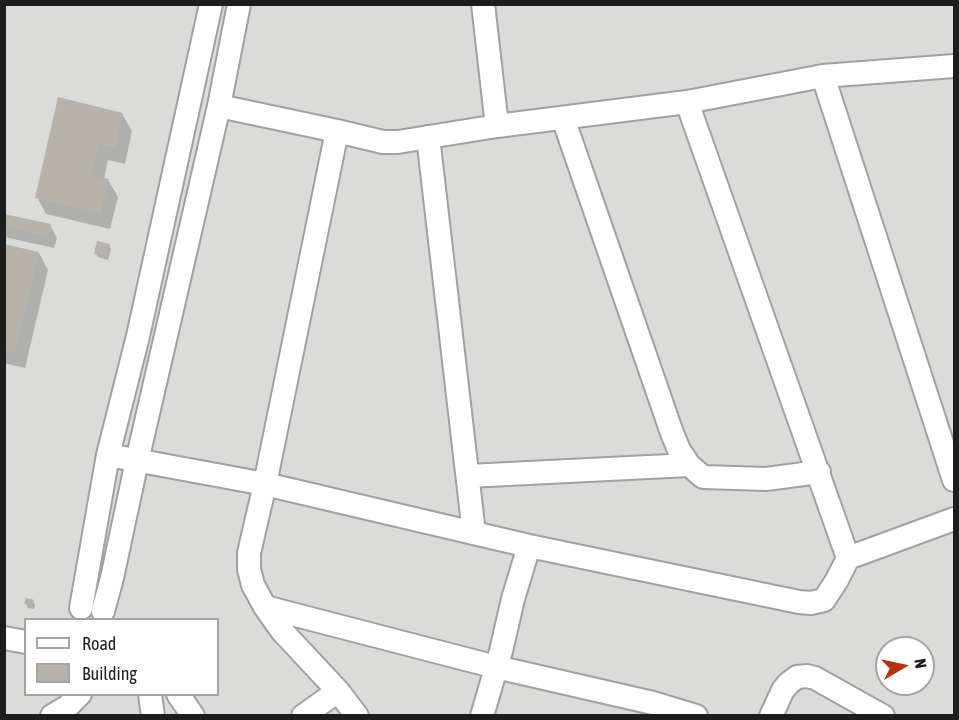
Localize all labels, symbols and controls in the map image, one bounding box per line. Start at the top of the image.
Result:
legend [24,618,219,696]
text: Road [82,633,116,654]
north arrow [875,636,935,696]
text: N [911,657,930,670]
text: Building [82,663,137,684]

